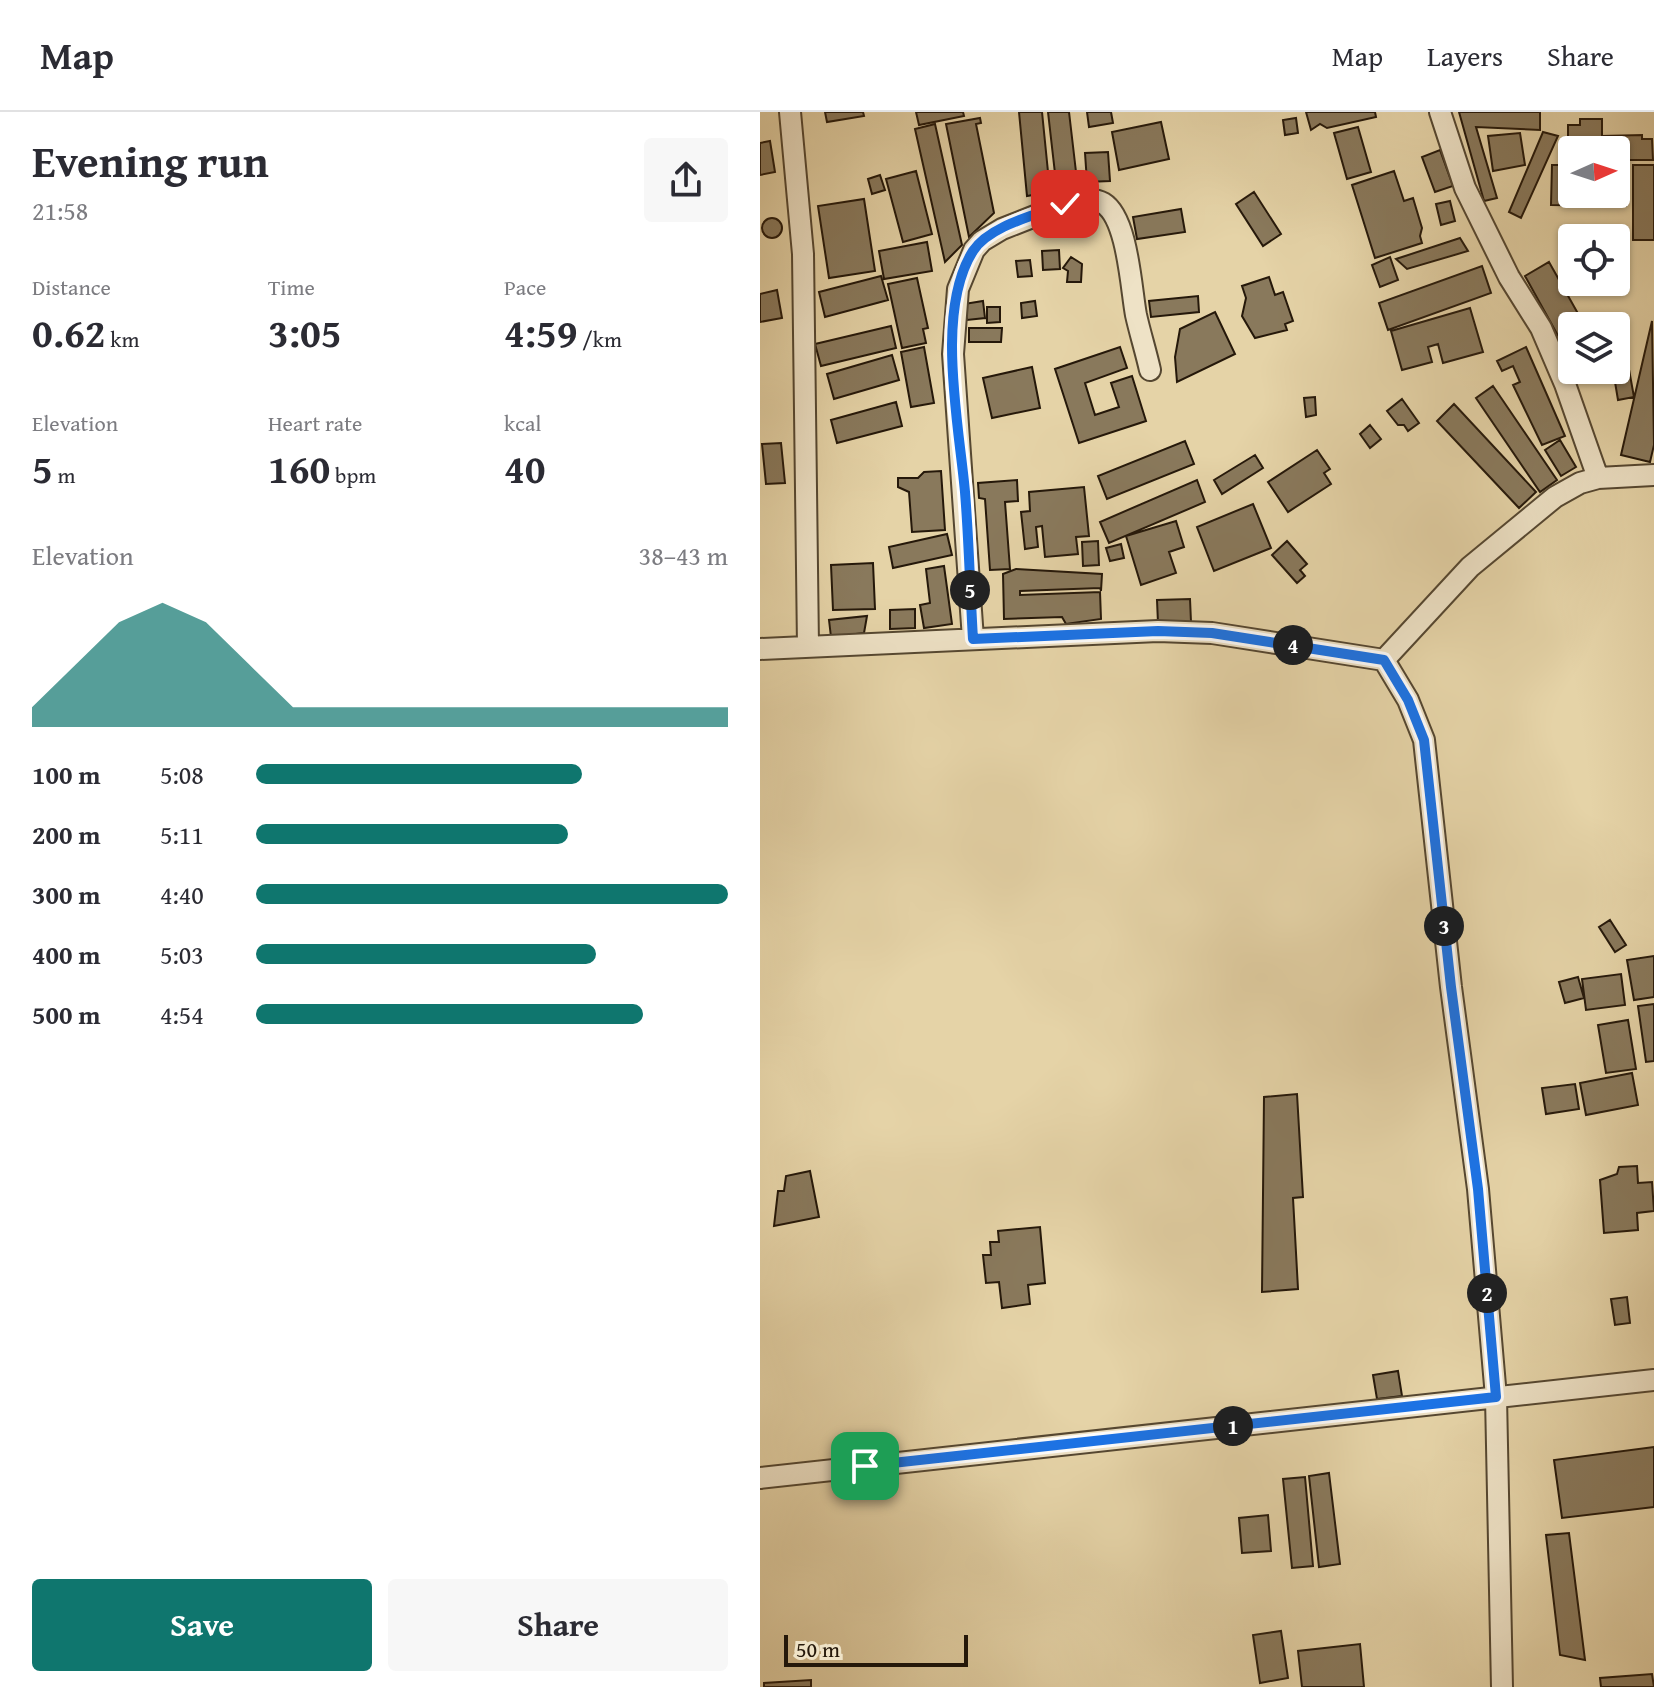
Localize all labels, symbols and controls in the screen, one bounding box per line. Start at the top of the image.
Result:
text: Map [40,27,114,83]
text: Map [1332,35,1383,76]
text: Layers [1427,35,1503,76]
text: Share [1547,35,1614,76]
text: Evening run [32,129,269,193]
north arrow [1558,136,1630,208]
map controls [1558,136,1630,384]
button: share [644,138,728,222]
pin [1031,170,1099,238]
icon: check [1043,182,1087,226]
text: 21:58 [32,191,88,230]
button: locate [1558,224,1630,296]
text: Distance [32,271,111,303]
text: Time [268,271,315,303]
text: Pace [504,271,546,303]
text: 0.62 [32,303,105,362]
text: 3:05 [268,303,341,362]
text: 4:59 [504,303,577,362]
button: layers [1558,312,1630,384]
text: km [105,323,139,355]
text: /km [577,323,622,355]
text: Elevation [32,407,118,439]
text: Heart rate [268,407,362,439]
text: kcal [504,407,542,439]
text: 5 [32,439,53,498]
text: 160 [268,439,330,498]
text: 40 [504,439,545,498]
text: m [53,459,76,491]
text: bpm [330,459,376,491]
text: Elevation [32,536,134,575]
text: 38–43 m [639,536,728,575]
pin: 5 [950,570,990,610]
text: 5 [964,574,976,606]
pin: 4 [1273,625,1313,665]
text: 4 [1287,629,1299,661]
text: 100 m [32,755,100,794]
text: 5:08 [160,755,204,794]
text: 200 m [32,815,100,854]
text: 5:11 [160,815,204,854]
text: 300 m [32,875,100,914]
text: 4:40 [160,875,204,914]
pin: 3 [1424,906,1464,946]
text: 3 [1438,910,1450,942]
text: 400 m [32,935,100,974]
text: 5:03 [160,935,204,974]
text: 500 m [32,995,100,1034]
text: 4:54 [160,995,204,1034]
pin: 2 [1467,1273,1507,1313]
text: 2 [1481,1277,1493,1309]
pin: 1 [1213,1406,1253,1446]
text: 1 [1227,1410,1239,1442]
pin [831,1432,899,1500]
icon: arrive [843,1444,887,1488]
button: Save [32,1579,372,1671]
button: Share [388,1579,728,1671]
scale bar [784,1631,968,1667]
text: 50 m [796,1633,840,1665]

